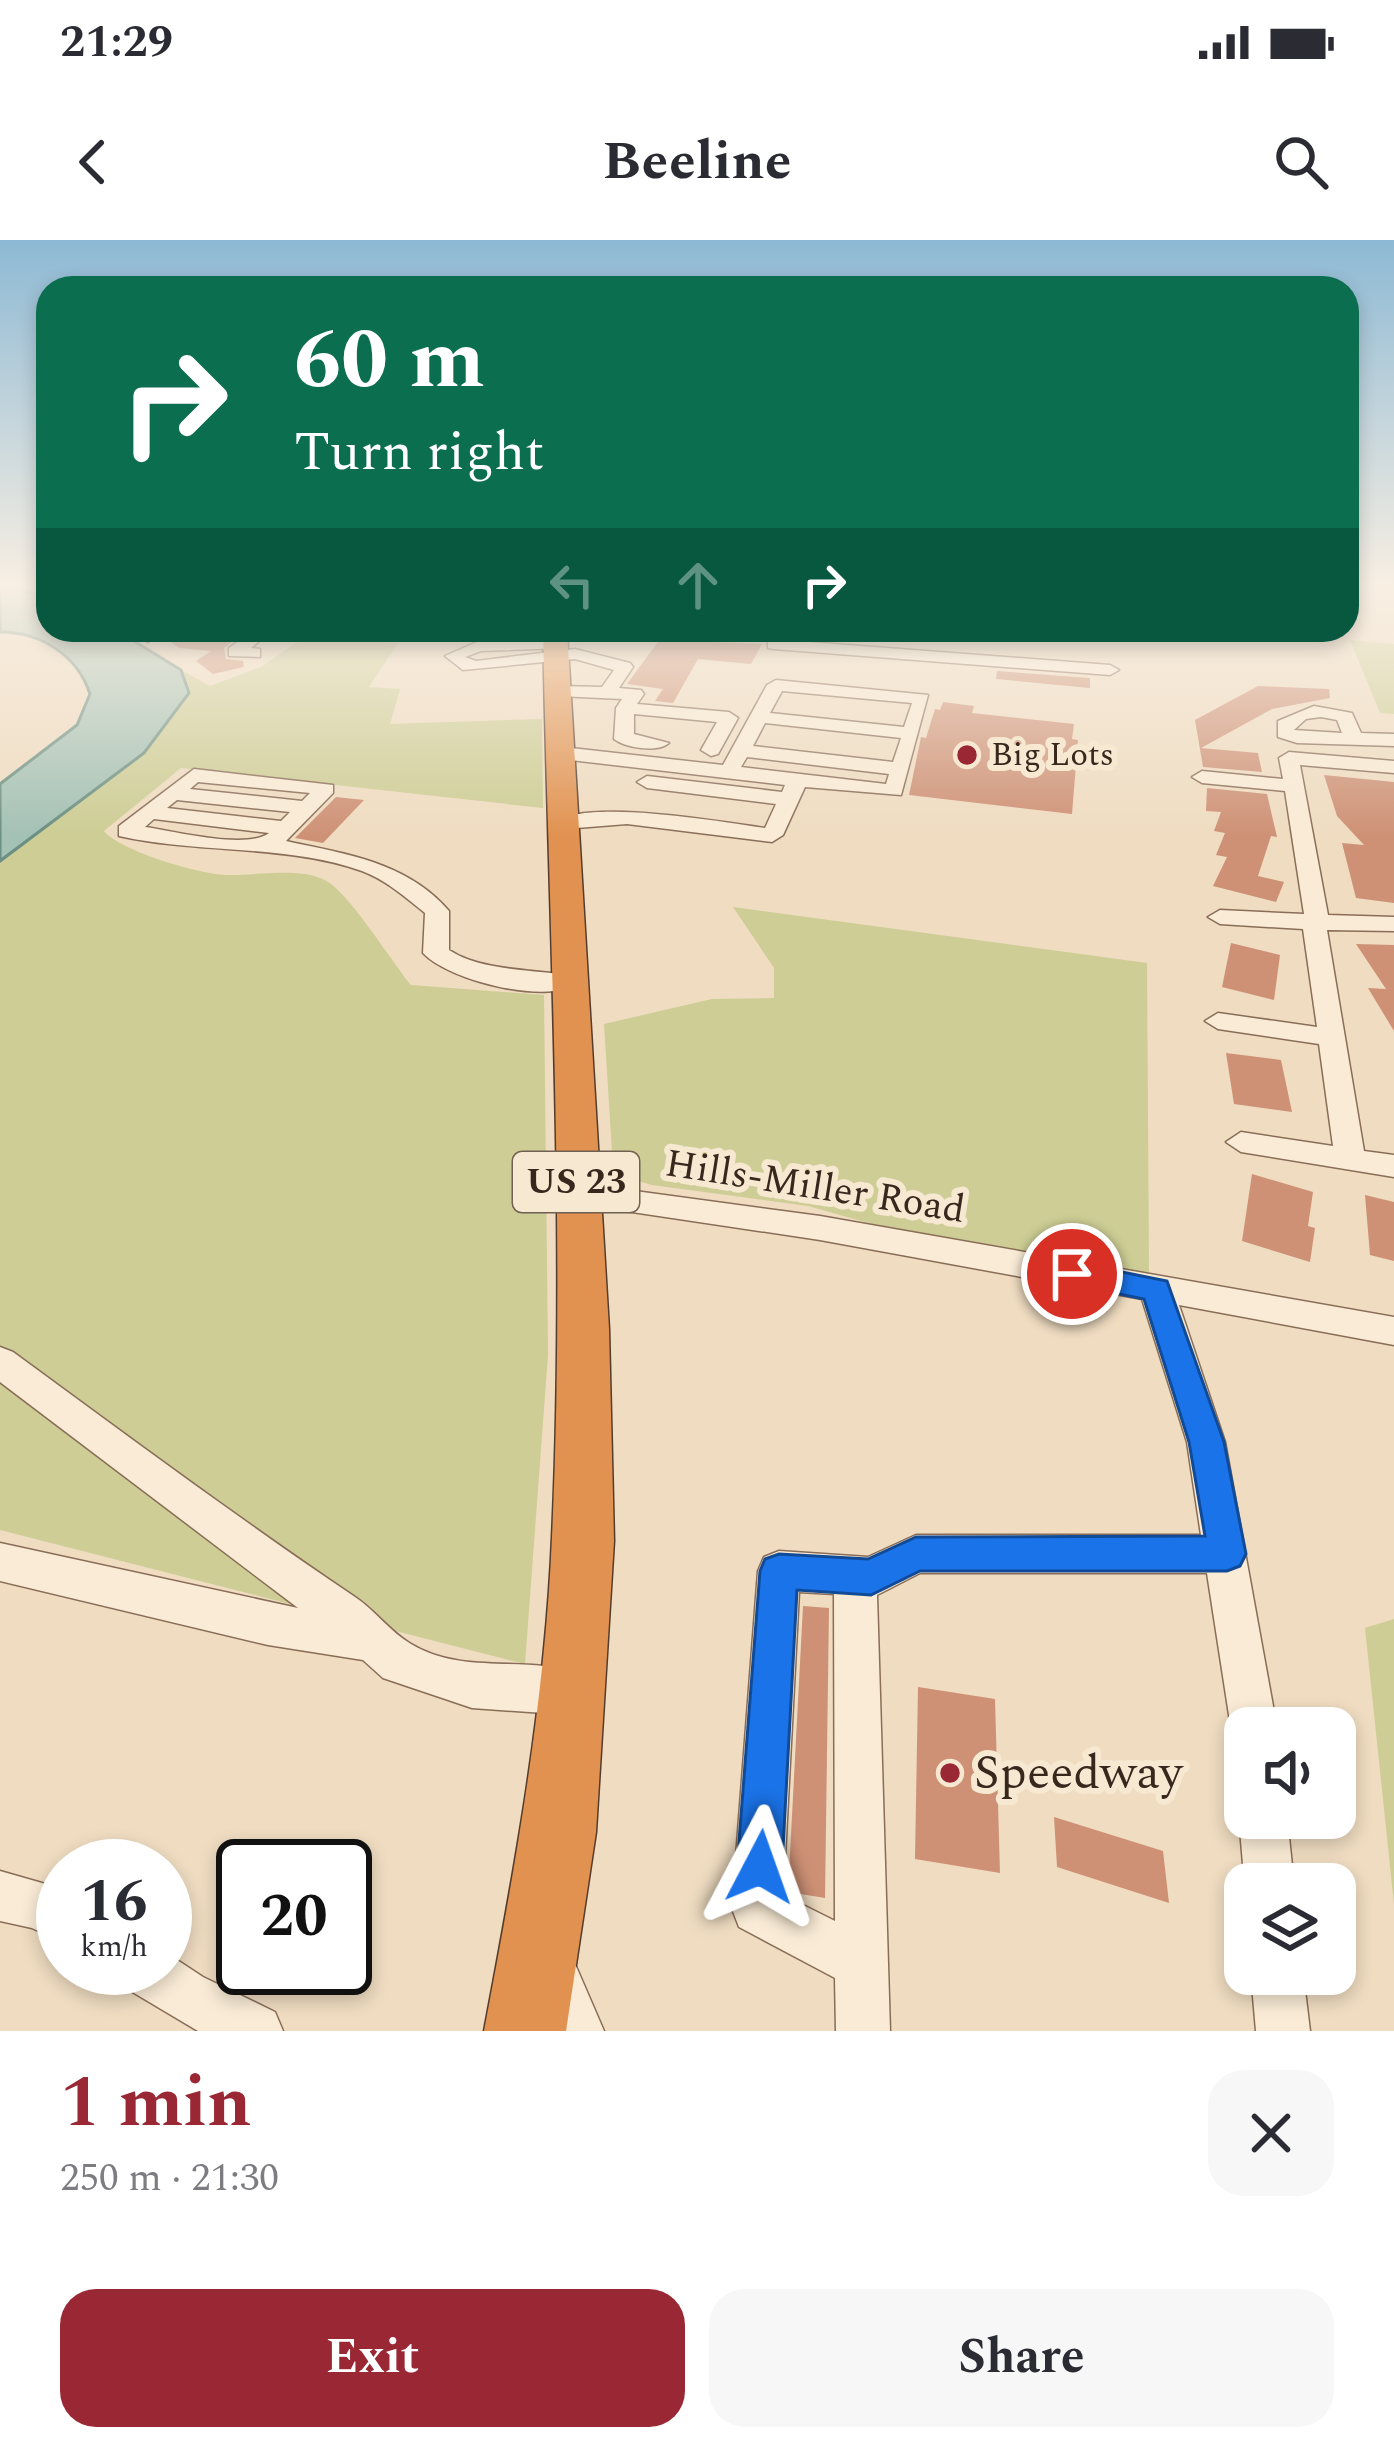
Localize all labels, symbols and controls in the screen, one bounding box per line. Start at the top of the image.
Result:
text: 21:29 [60,8,173,77]
text: Beeline [603,121,791,203]
icon: back [60,129,126,195]
icon: search [1268,129,1334,195]
text: 60 m [294,297,485,425]
icon: right [96,324,252,480]
text: Turn right [294,412,544,494]
icon: left [539,552,605,618]
icon: ahead [665,552,731,618]
icon: right [791,552,857,618]
place label: Big Lots [991,730,1114,780]
marker: Big Lots [954,742,980,768]
street label: Hills-Miller Road [661,1134,969,1240]
road number: US 23 [513,1152,639,1212]
pin [1021,1223,1123,1325]
icon: arrive [1039,1241,1105,1307]
map controls [1224,1707,1356,1995]
button: sound [1224,1707,1356,1839]
place label: Speedway [974,1737,1185,1810]
marker: Speedway [937,1760,963,1786]
position arrow [697,1804,823,1930]
speed limit sign: 20 [216,1839,372,1995]
text: 16 [80,1856,148,1948]
button: layers [1224,1863,1356,1995]
text: km/h [80,1924,148,1970]
text: 1 min [60,2049,252,2158]
button: close [1208,2070,1334,2196]
text: 250 m · 21:30 [60,2149,279,2208]
button: Exit [60,2289,685,2427]
button: Share [709,2289,1334,2427]

